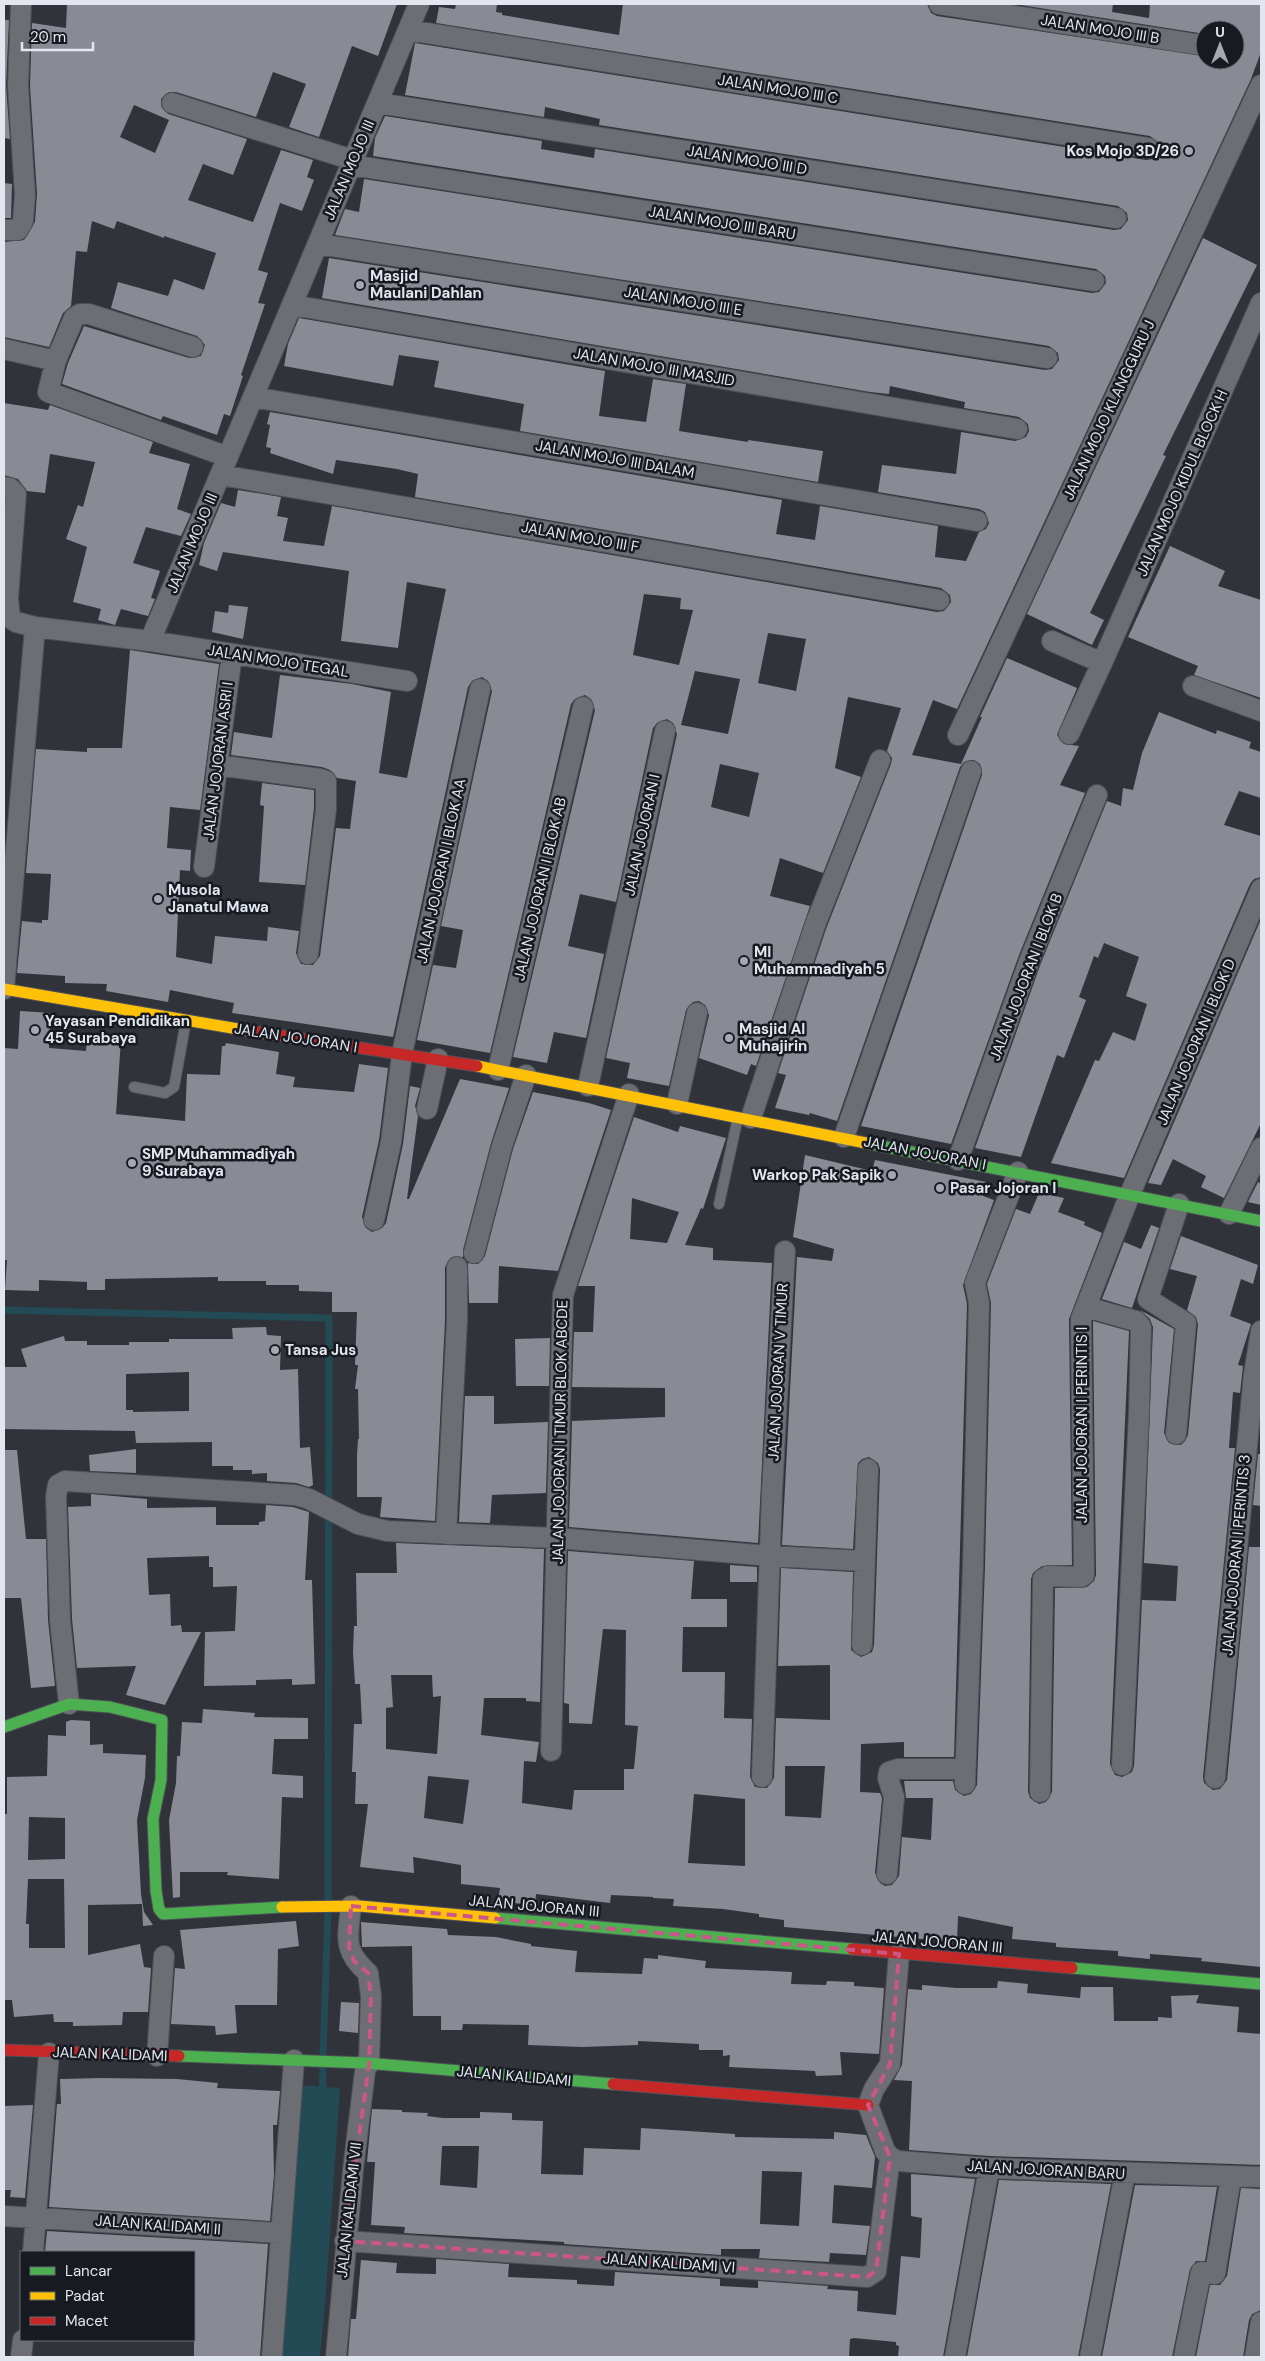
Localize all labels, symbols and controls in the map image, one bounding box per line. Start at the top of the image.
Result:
street label: JALAN MOJO III B [1039,10,1161,48]
scale bar [22,20,94,52]
north arrow [1195,20,1245,70]
text: U [1215,23,1225,41]
text: 20 m [30,27,66,47]
street label: JALAN MOJO III C [716,70,840,108]
street label: JALAN MOJO III [319,117,379,223]
street label: JALAN MOJO III D [685,141,809,179]
place label: Kos Mojo 3D/26 [1066,141,1179,161]
marker: Kos Mojo 3D/26 [1183,145,1195,157]
street label: JALAN MOJO III BARU [647,201,797,245]
place label: Masjid Maulani Dahlan [370,266,482,303]
marker: Masjid Maulani Dahlan [354,279,366,291]
street label: JALAN MOJO III E [622,282,744,320]
street label: JALAN MOJO KLANGGURU J [1058,317,1160,503]
street label: JALAN MOJO III MASJID [572,343,736,391]
street label: JALAN MOJO KIDUL BLOCK H [1132,387,1232,579]
street label: JALAN MOJO III DALAM [534,435,696,483]
street label: JALAN MOJO III [162,490,222,596]
street label: JALAN MOJO III F [520,517,640,557]
street label: JALAN MOJO TEGAL [206,640,350,682]
street label: JALAN JOJORAN ASRI I [198,681,238,841]
street label: JALAN JOJORAN I [619,772,665,898]
street label: JALAN JOJORAN I BLOK AA [412,777,470,965]
street label: JALAN JOJORAN I BLOK AB [509,795,571,983]
place label: Musola Janatul Mawa [168,880,269,917]
street label: JALAN JOJORAN I BLOK B [985,891,1067,1063]
marker: Musola Janatul Mawa [152,893,164,905]
place label: MI Muhammadiyah 5 [754,942,885,979]
marker: MI Muhammadiyah 5 [738,955,750,967]
street label: JALAN JOJORAN I BLOK D [1152,956,1240,1128]
place label: Yayasan Pendidikan 45 Surabaya [45,1011,190,1048]
street label: JALAN JOJORAN I [233,1018,359,1058]
place label: Masjid Al Muhajirin [739,1019,807,1056]
marker: Yayasan Pendidikan 45 Surabaya [29,1024,41,1036]
marker: Masjid Al Muhajirin [723,1032,735,1044]
street label: JALAN JOJORAN I [862,1131,988,1175]
place label: SMP Muhammadiyah 9 Surabaya [142,1144,295,1181]
marker: SMP Muhammadiyah 9 Surabaya [126,1157,138,1169]
place label: Warkop Pak Sapik [752,1165,882,1185]
marker: Warkop Pak Sapik [886,1169,898,1181]
place label: Pasar Jojoran I [950,1178,1056,1198]
marker: Pasar Jojoran I [934,1182,946,1194]
street label: JALAN JOJORAN V TIMUR [763,1283,793,1461]
street label: JALAN JOJORAN I TIMUR BLOK ABCDE [548,1300,572,1564]
street label: JALAN JOJORAN I PERINTIS I [1072,1327,1092,1523]
place label: Tansa Jus [285,1340,356,1360]
marker: Tansa Jus [269,1344,281,1356]
street label: JALAN JOJORAN I PERINTIS 3 [1217,1454,1255,1656]
street label: JALAN JOJORAN III [468,1890,600,1922]
street label: JALAN JOJORAN III [871,1926,1003,1958]
street label: JALAN KALIDAMI [52,2042,168,2066]
street label: JALAN KALIDAMI [456,2061,572,2091]
street label: JALAN KALIDAMI VII [332,2141,366,2279]
street label: JALAN JOJORAN BARU [966,2156,1126,2184]
street label: JALAN KALIDAMI II [94,2211,222,2239]
street label: JALAN KALIDAMI VI [602,2248,736,2278]
legend [20,2251,195,2341]
text: Lancar [65,2261,112,2281]
text: Padat [65,2286,105,2306]
text: Macet [65,2311,109,2331]

